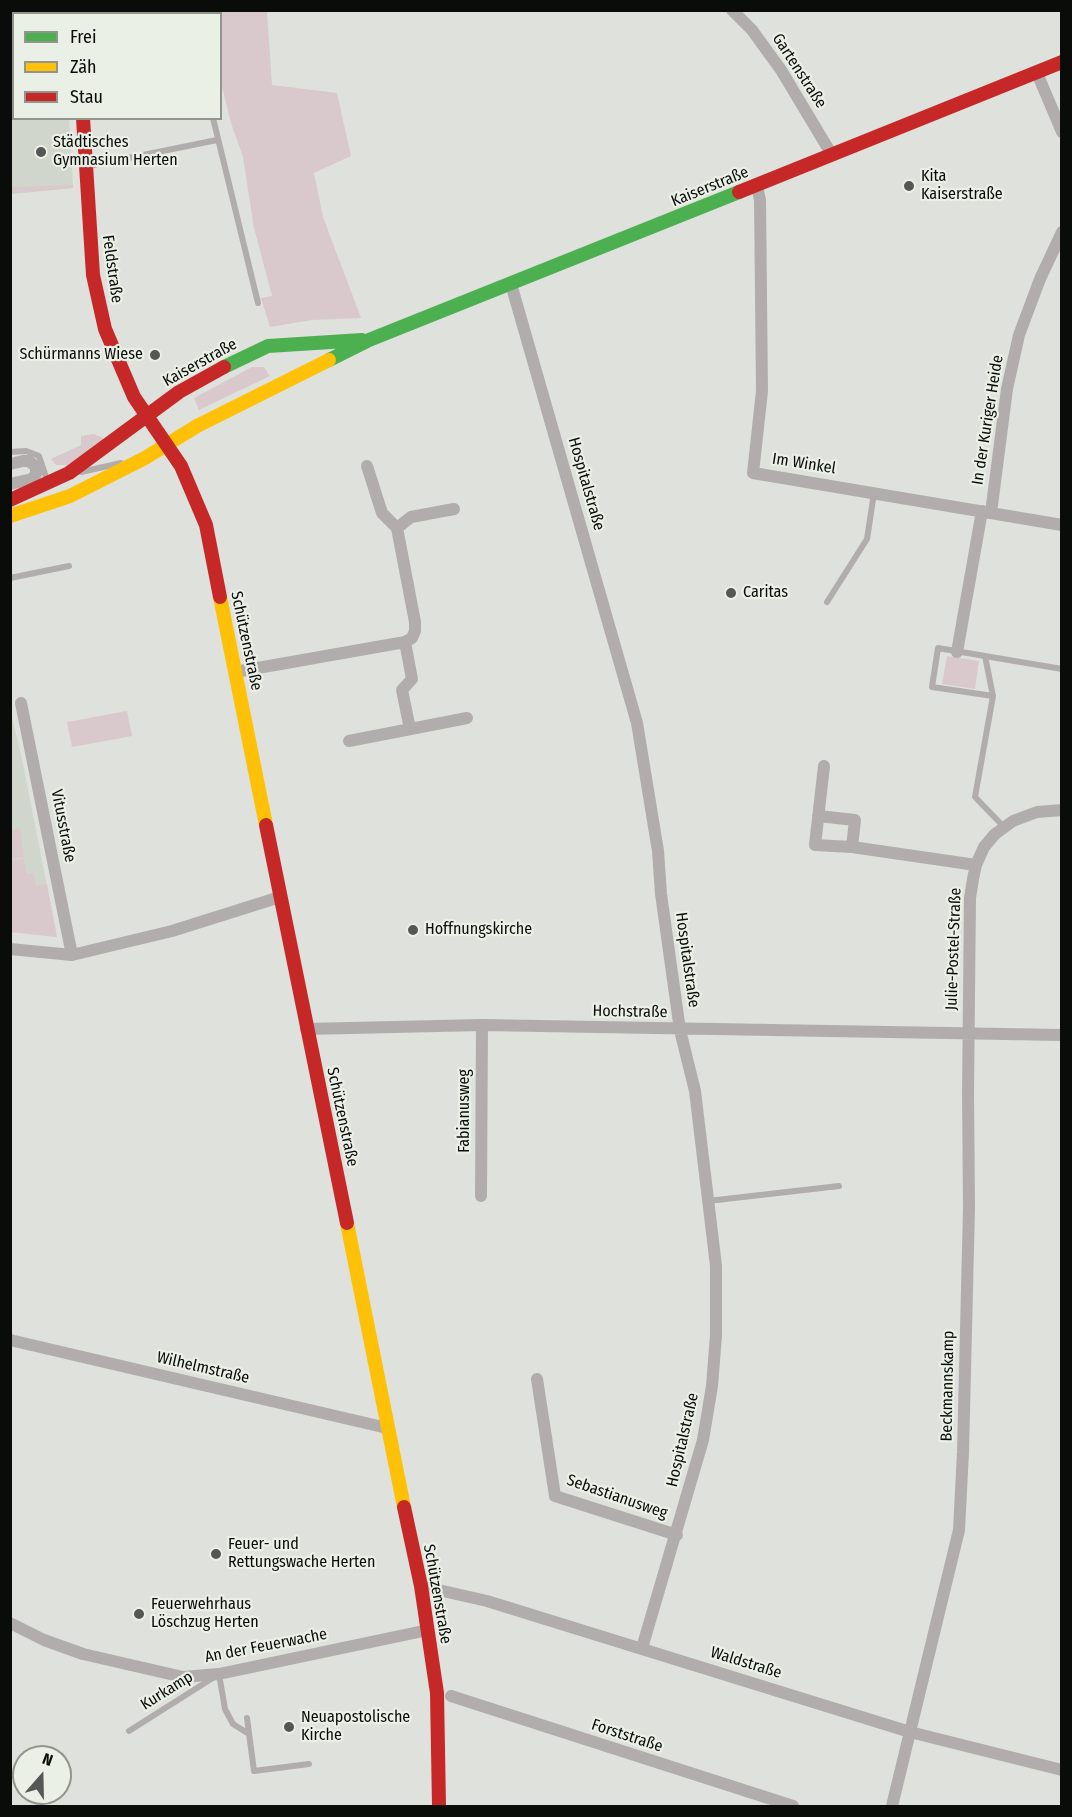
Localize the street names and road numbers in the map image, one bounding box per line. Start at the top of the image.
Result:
street label: Gartenstraße [768,30,830,112]
street label: Kaiserstraße [668,163,752,211]
street label: Feldstraße [98,234,126,304]
street label: Kaiserstraße [160,335,240,391]
street label: In der Kuriger Heide [968,354,1008,486]
street label: Hospitalstraße [564,435,608,533]
street label: Im Winkel [771,450,837,478]
street label: Schützenstraße [226,590,266,692]
street label: Vitusstraße [47,788,79,864]
street label: Julie-Postel-Straße [942,887,966,1011]
street label: Hospitalstraße [671,911,703,1009]
street label: Hochstraße [592,1002,668,1022]
street label: Schützenstraße [322,1066,362,1168]
street label: Fabianusweg [455,1069,475,1153]
street label: Beckmannskamp [937,1331,959,1441]
street label: Wilhelmstraße [155,1348,251,1388]
street label: Hospitalstraße [663,1391,703,1489]
street label: Sebastianusweg [564,1471,670,1523]
street label: Schützenstraße [419,1543,455,1645]
street label: An der Feuerwache [203,1625,329,1667]
street label: Waldstraße [708,1643,784,1683]
street label: Kurkamp [137,1667,197,1715]
street label: Forststraße [589,1715,665,1757]

